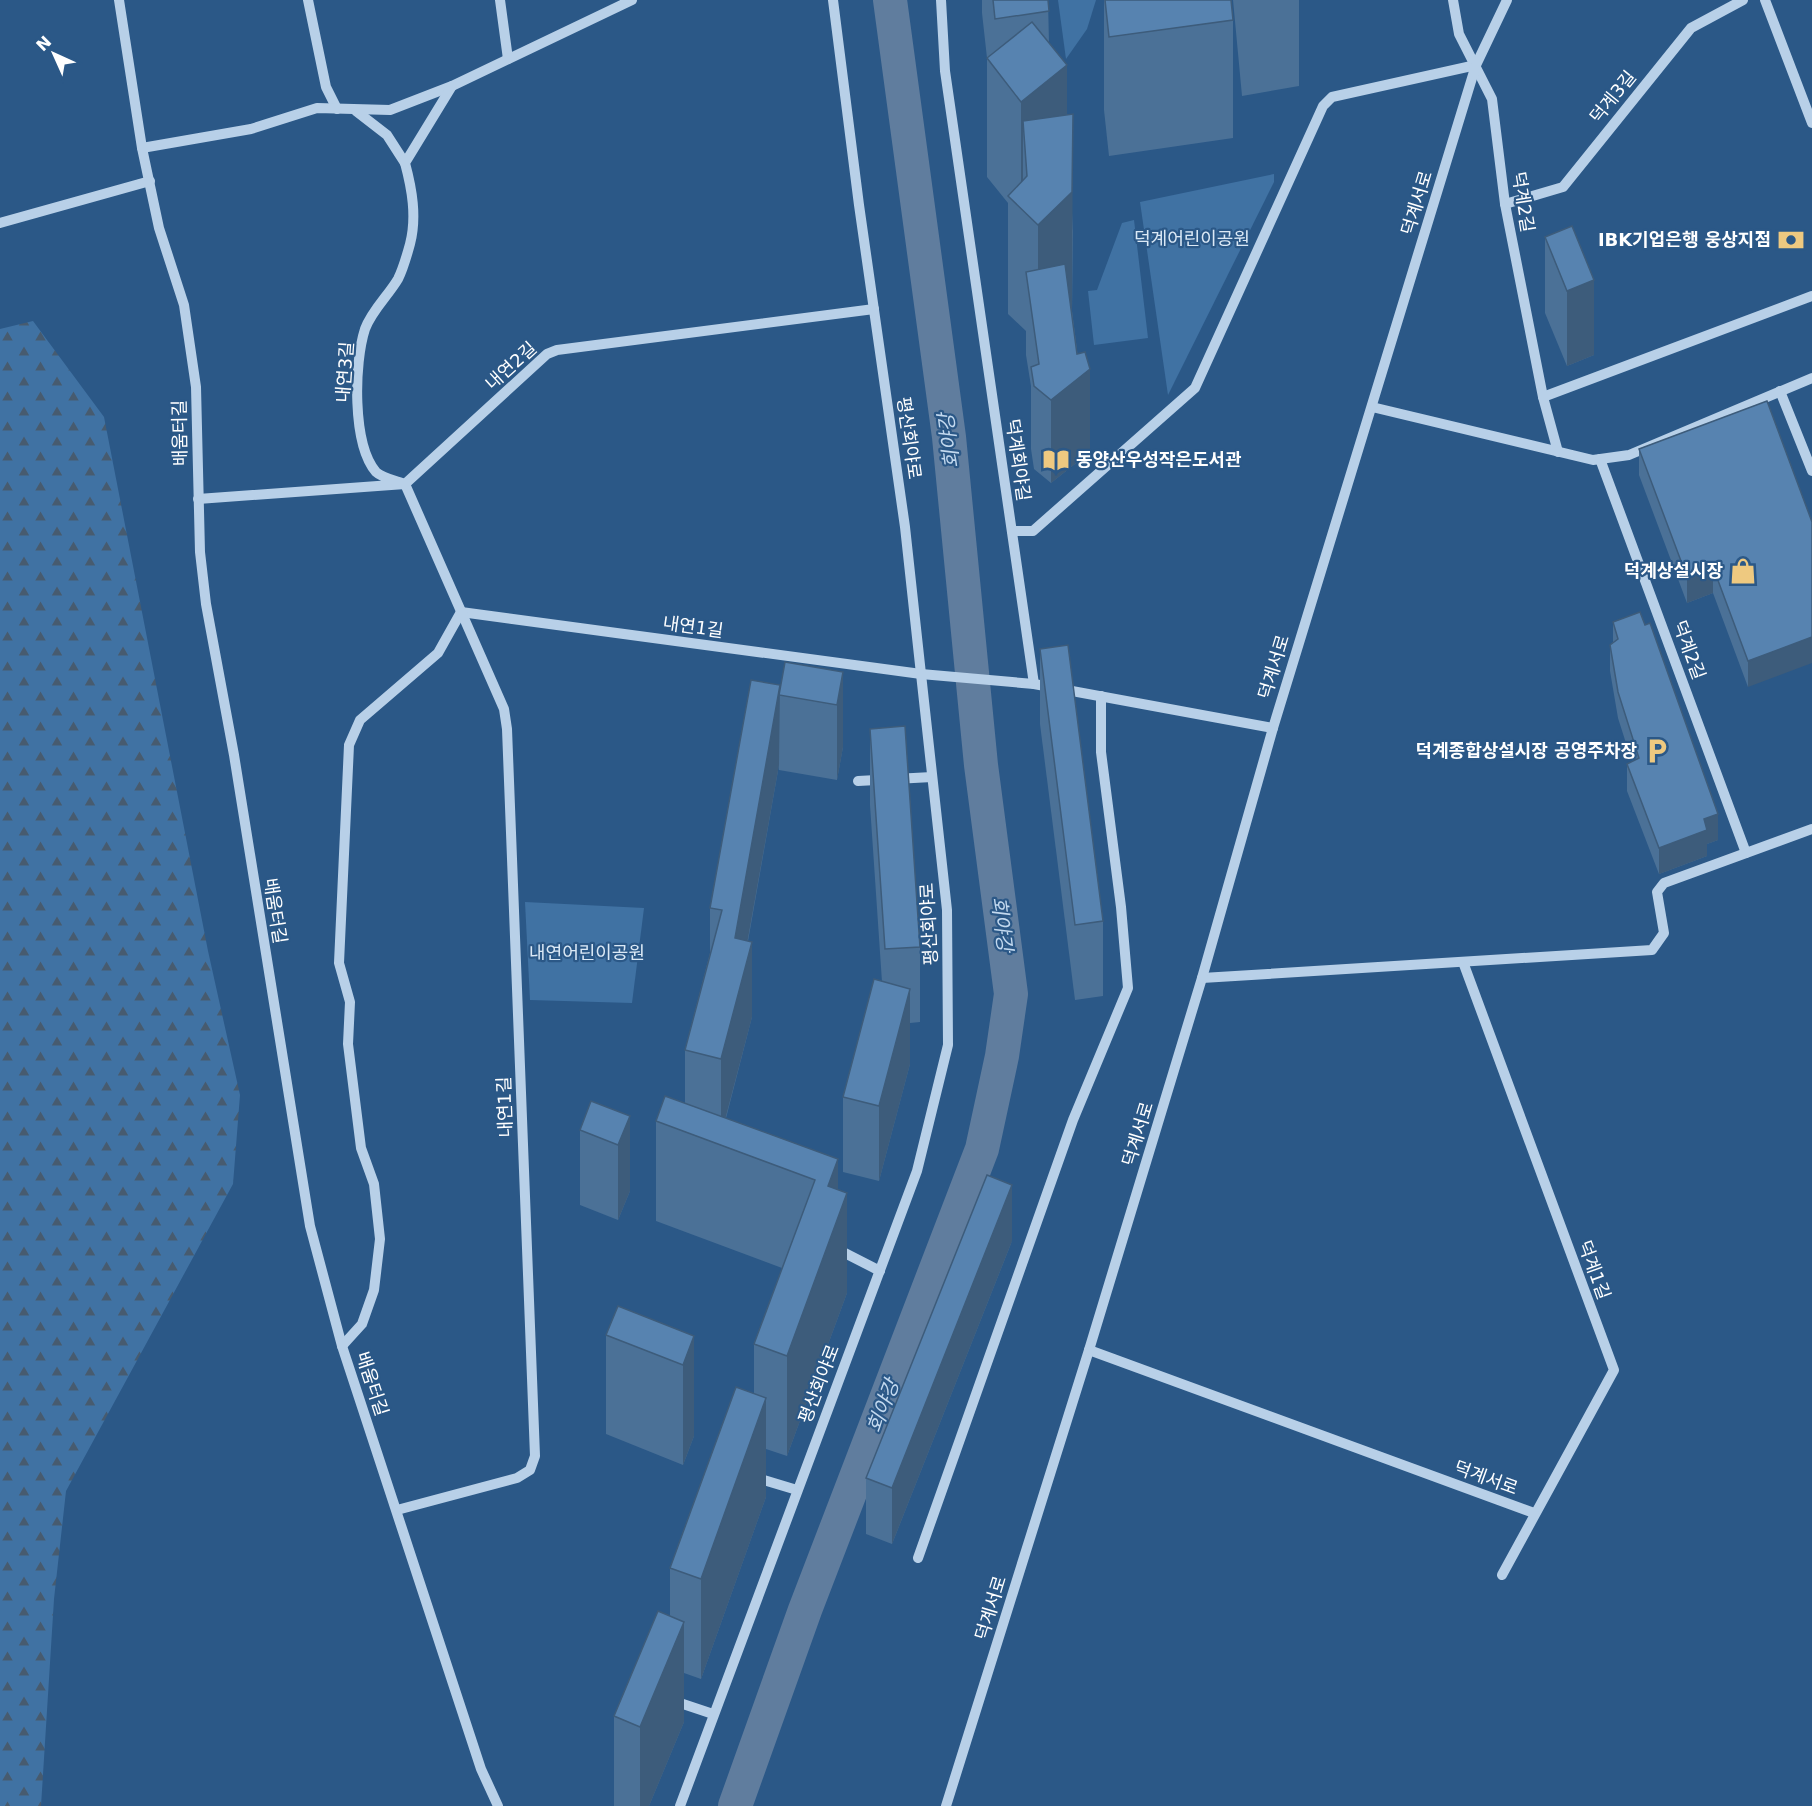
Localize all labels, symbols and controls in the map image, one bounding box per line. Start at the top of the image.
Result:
north arrow [24,24,84,84]
text: N [32,32,55,55]
street label: 덕계3길 [1585,66,1640,127]
street label: 덕계서로 [1397,168,1436,238]
street label: 덕계2길 [1508,170,1539,234]
bank icon: IBK기업은행 웅상지점 [1776,225,1806,255]
park label: 덕계어린이공원 [1134,228,1250,249]
place label: IBK기업은행 웅상지점 [1598,229,1771,250]
street label: 내연2길 [481,337,540,394]
street label: 내연3길 [332,341,357,403]
street label: 평산회야로 [893,395,926,480]
street label: 배움터길 [168,400,191,466]
water label: 회야강 [933,410,964,470]
street label: 덕계회야길 [1002,417,1035,502]
library icon: 동양산우성작은도서관 [1041,445,1071,475]
place label: 동양산우성작은도서관 [1076,449,1242,470]
shop icon: 덕계상설시장 [1728,556,1758,586]
place label: 덕계상설시장 [1624,560,1723,581]
street label: 내연1길 [661,612,725,641]
street label: 덕계2길 [1669,618,1710,682]
street label: 덕계서로 [1254,632,1293,702]
parking icon: 덕계종합상설시장 공영주차장 [1642,736,1672,766]
place label: 덕계종합상설시장 공영주차장 [1415,740,1637,761]
street label: 배움터길 [260,877,291,945]
street label: 평산회야로 [916,882,941,966]
water label: 회야강 [987,895,1018,955]
park label: 내연어린이공원 [529,942,645,963]
street label: 내연1길 [493,1076,516,1138]
street label: 덕계서로 [1118,1099,1157,1169]
street label: 덕계1길 [1574,1238,1615,1302]
street label: 평산회야로 [794,1341,843,1426]
street label: 배움터길 [352,1349,393,1419]
water label: 회야강 [862,1374,905,1436]
street label: 덕계서로 [1451,1456,1521,1499]
street label: 덕계서로 [971,1573,1010,1643]

